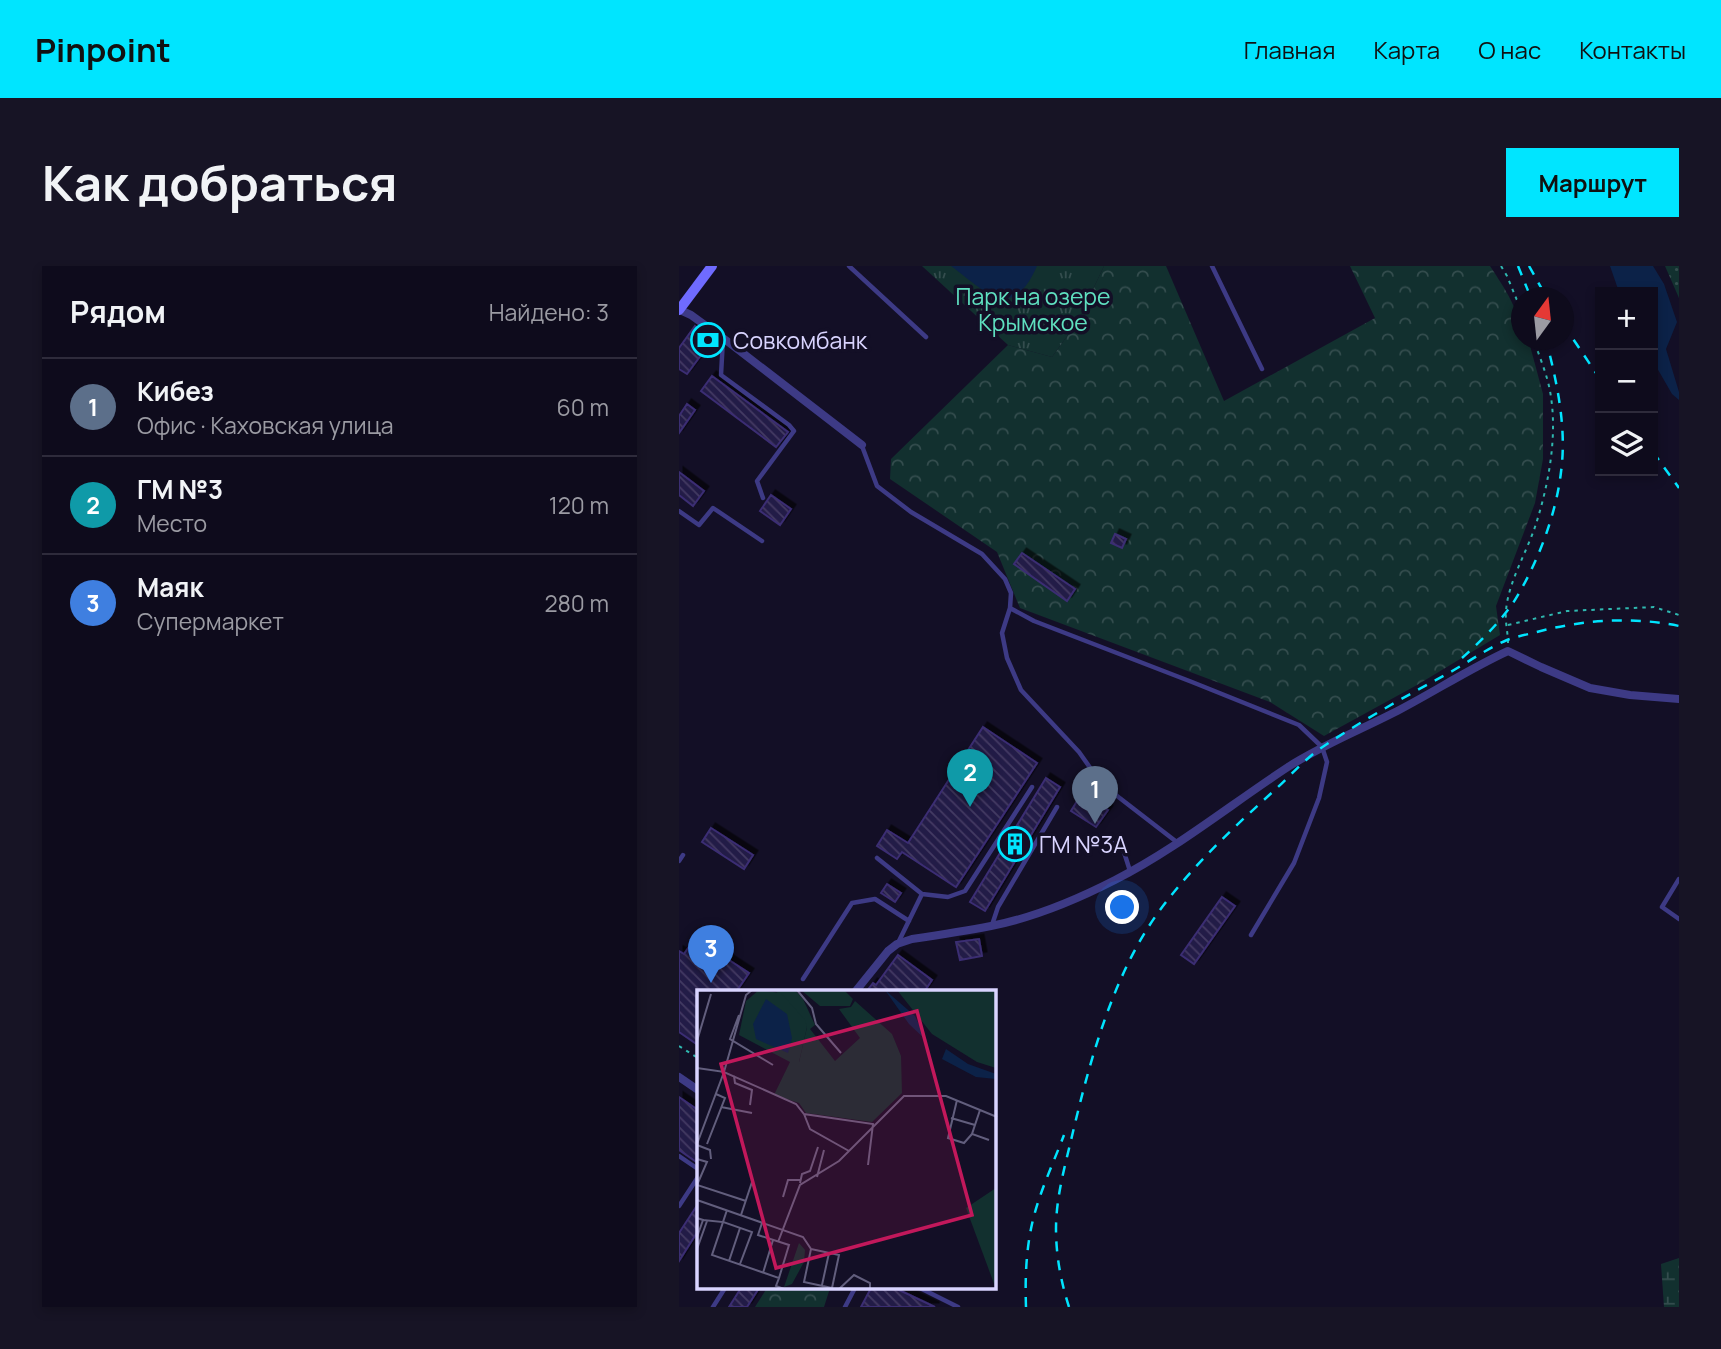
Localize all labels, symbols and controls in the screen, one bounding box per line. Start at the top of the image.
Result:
text: Pinpoint [35,27,171,72]
text: Главная [1244,33,1335,66]
text: Карта [1373,33,1440,66]
text: О нас [1478,33,1541,66]
text: Контакты [1579,33,1686,66]
button: Маршрут [1506,148,1679,217]
text: Как добраться [42,149,397,216]
park label: Парк на озере Крымское [956,280,1110,338]
north arrow [1511,287,1574,350]
map controls [1595,287,1658,476]
button: + [1595,287,1658,350]
text: Рядом [70,291,166,332]
text: Найдено: 3 [489,296,609,328]
bank icon: Совкомбанк [689,321,727,359]
place label: Совкомбанк [733,324,868,356]
button: − [1595,350,1658,413]
text: Кибез [137,373,214,409]
text: 1 [88,391,98,423]
text: 60 m [557,391,609,423]
text: Офис · Каховская улица [137,409,394,441]
button: layers [1595,413,1658,476]
text: ГМ №3 [137,471,223,507]
text: 2 [86,489,100,521]
text: 120 m [549,489,609,521]
text: Место [137,507,207,539]
text: Маяк [137,569,203,605]
text: 3 [86,587,100,619]
text: 280 m [544,587,609,619]
text: Супермаркет [137,605,284,637]
pin: 2 [947,749,993,807]
pin: 1 [1072,766,1118,824]
building icon: ГМ №3А [996,825,1034,863]
place label: ГМ №3А [1039,828,1128,860]
your location [1105,890,1139,924]
pin: 3 [688,925,734,983]
inset map [697,990,996,1290]

